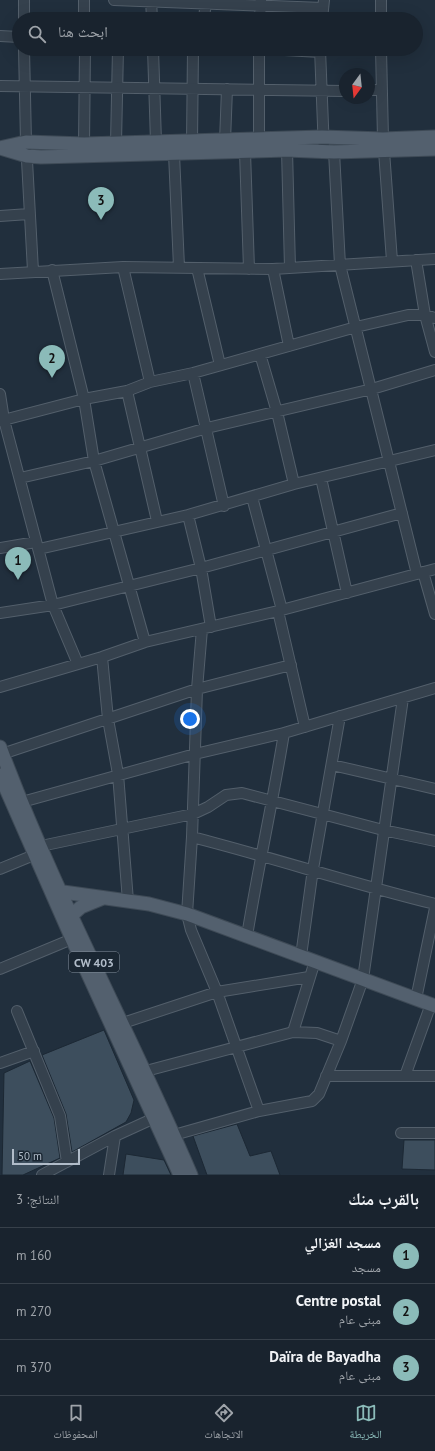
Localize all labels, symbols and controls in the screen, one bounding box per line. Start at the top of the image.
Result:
search box [12,12,423,56]
text: ابحث هنا [58,22,108,41]
icon: search [26,23,48,45]
north arrow [339,68,375,104]
pin: 3 [88,187,114,220]
pin: 2 [39,345,65,378]
pin: 1 [5,547,31,580]
your location [180,709,200,729]
road number: CW 403 [69,952,119,972]
scale bar [12,1147,80,1166]
text: 50 m [18,1149,42,1163]
text: بالقرب منك [348,1188,419,1210]
text: النتائج: 3 [16,1191,59,1208]
text: مسجد الغزالي [304,1233,381,1252]
text: 160 m [16,1247,51,1264]
text: 1 [402,1247,410,1264]
text: مسجد [352,1259,381,1276]
text: Centre postal [296,1291,381,1310]
text: 270 m [16,1303,51,1320]
text: 2 [402,1303,410,1320]
text: مبنى عام [339,1311,381,1328]
text: Daïra de Bayadha [269,1347,381,1366]
text: 370 m [16,1359,51,1376]
text: 3 [402,1359,410,1376]
text: مبنى عام [339,1367,381,1384]
tab: المحفوظات [53,1402,98,1445]
tab: الاتجاهات [204,1402,243,1445]
tab: الخريطة [349,1402,382,1445]

